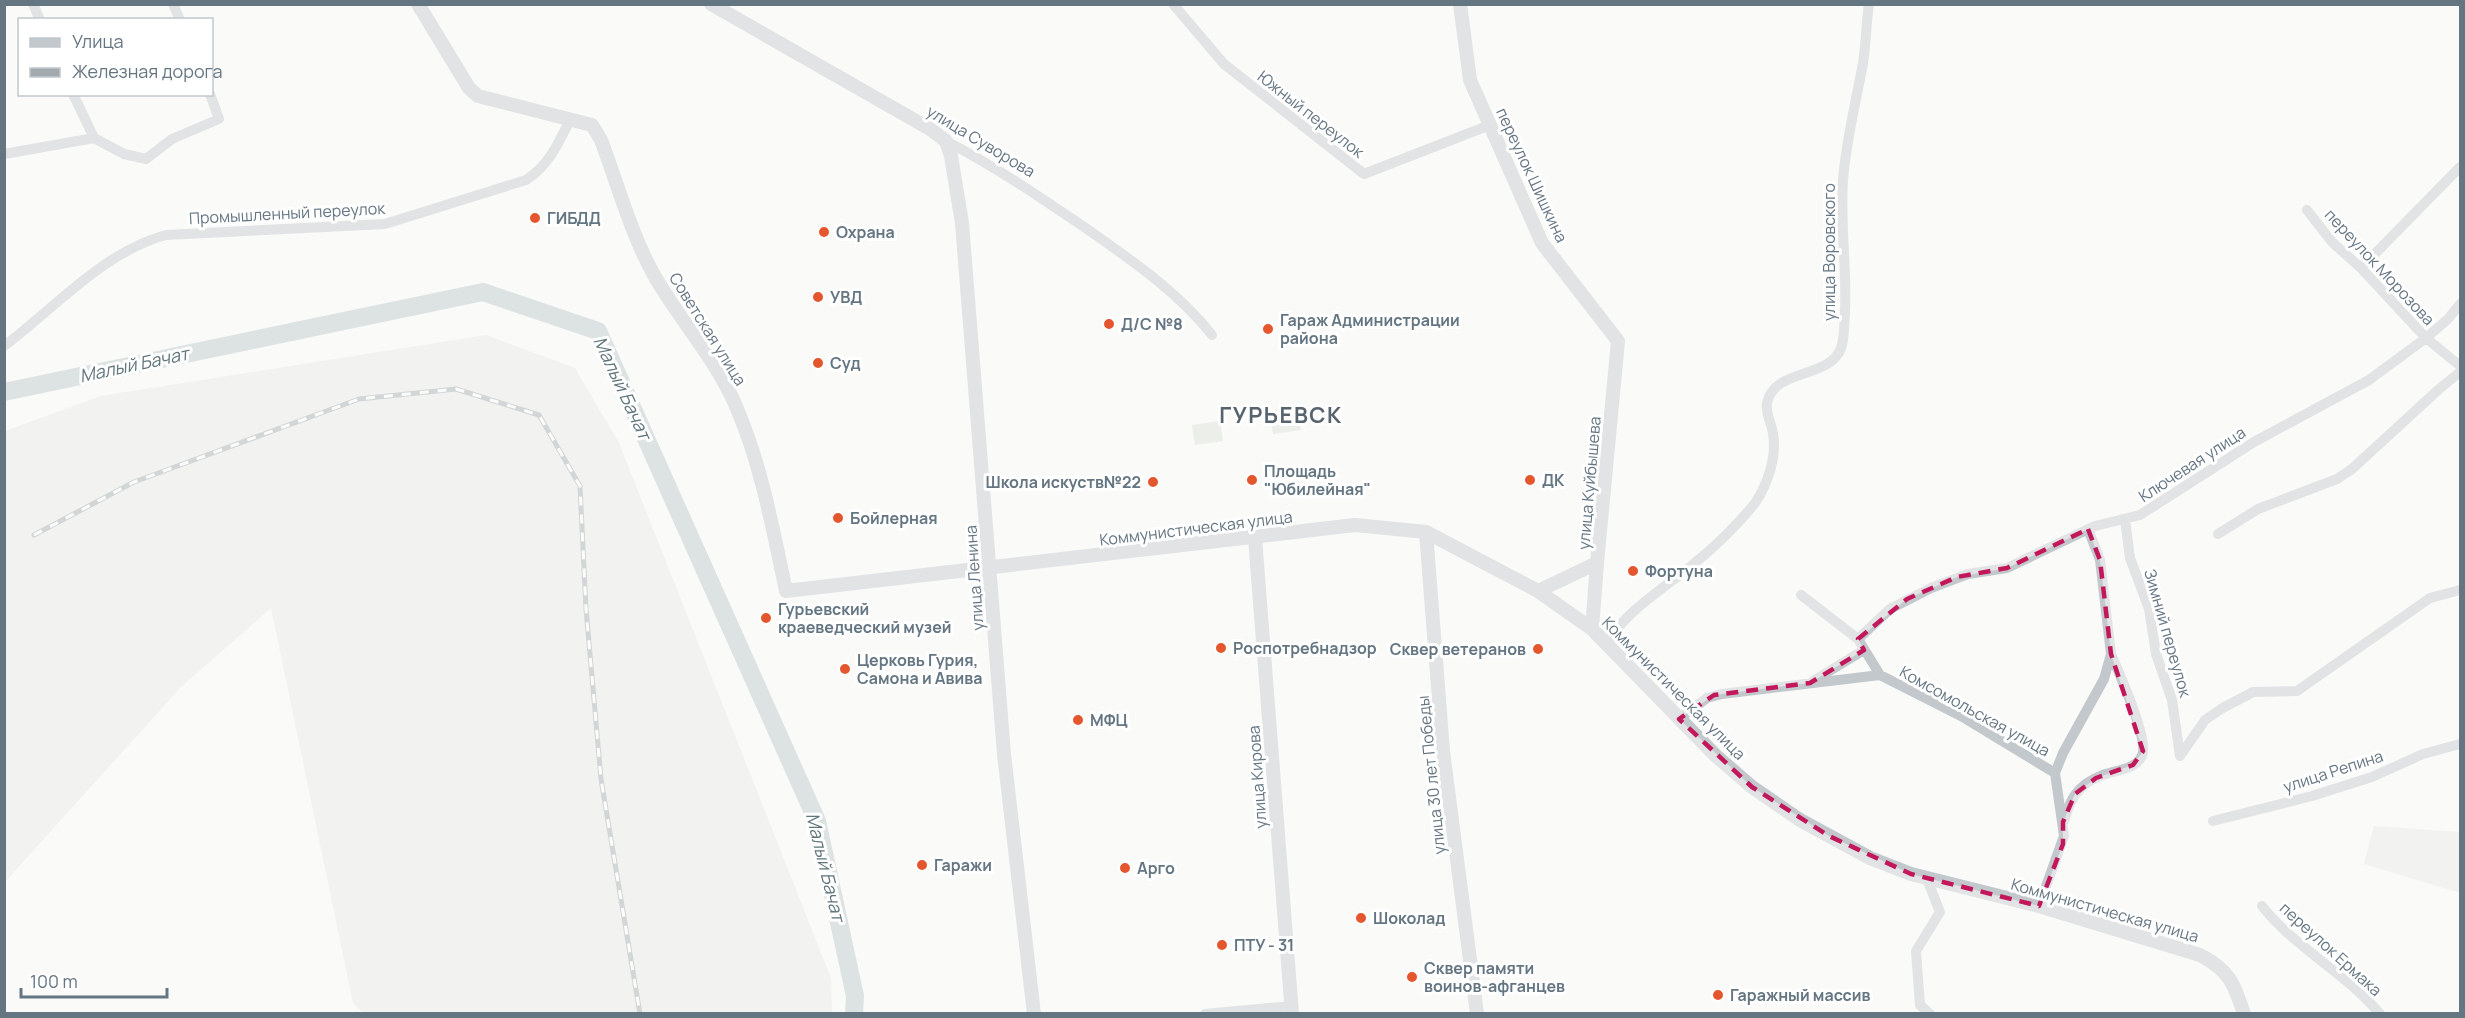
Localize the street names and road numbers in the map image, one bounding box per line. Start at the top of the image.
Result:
street label: Южный переулок [1253,65,1370,163]
street label: улица Суворова [923,100,1039,182]
street label: переулок Шишкина [1491,104,1573,246]
street label: улица Воровского [1818,183,1840,321]
street label: Промышленный переулок [188,197,387,229]
street label: переулок Морозова [2320,204,2440,330]
street label: Советская улица [664,268,752,390]
street label: улица Куйбышева [1572,415,1606,551]
street label: Ключевая улица [2134,421,2250,507]
street label: Коммунистическая улица [1098,505,1294,551]
street label: улица Ленина [959,524,989,632]
street label: Зимний переулок [2139,566,2197,701]
street label: Коммунистическая улица [1598,612,1750,764]
street label: Комсомольская улица [1896,660,2054,762]
street label: улица 30 лет Победы [1412,695,1450,855]
street label: улица Кирова [1242,725,1272,829]
street label: улица Репина [2280,744,2386,798]
street label: Коммунистическая улица [2009,873,2201,947]
street label: переулок Ермака [2275,897,2387,1001]

